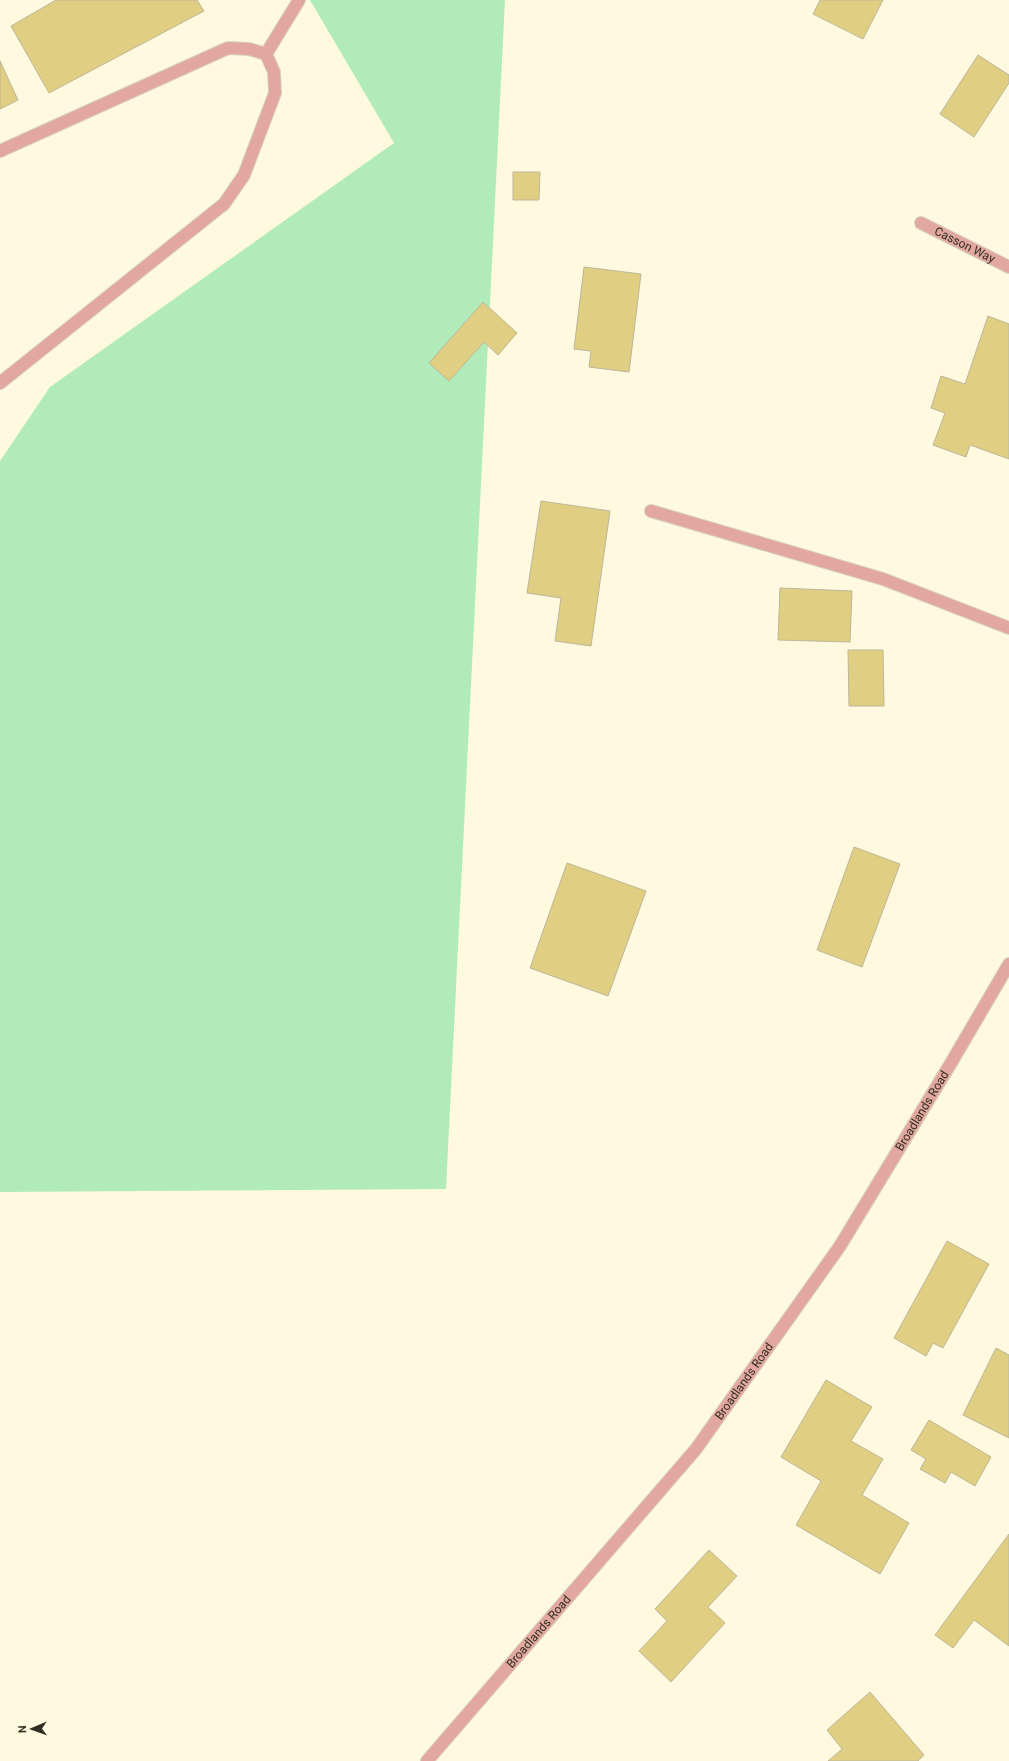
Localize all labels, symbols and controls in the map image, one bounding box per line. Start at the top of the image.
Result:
street label: Casson Way [932,224,998,266]
street label: Broadlands Road [892,1068,952,1153]
street label: Broadlands Road [712,1340,776,1423]
street label: Broadlands Road [504,1592,574,1671]
north arrow [12,1709,52,1749]
text: N [16,1725,29,1733]

